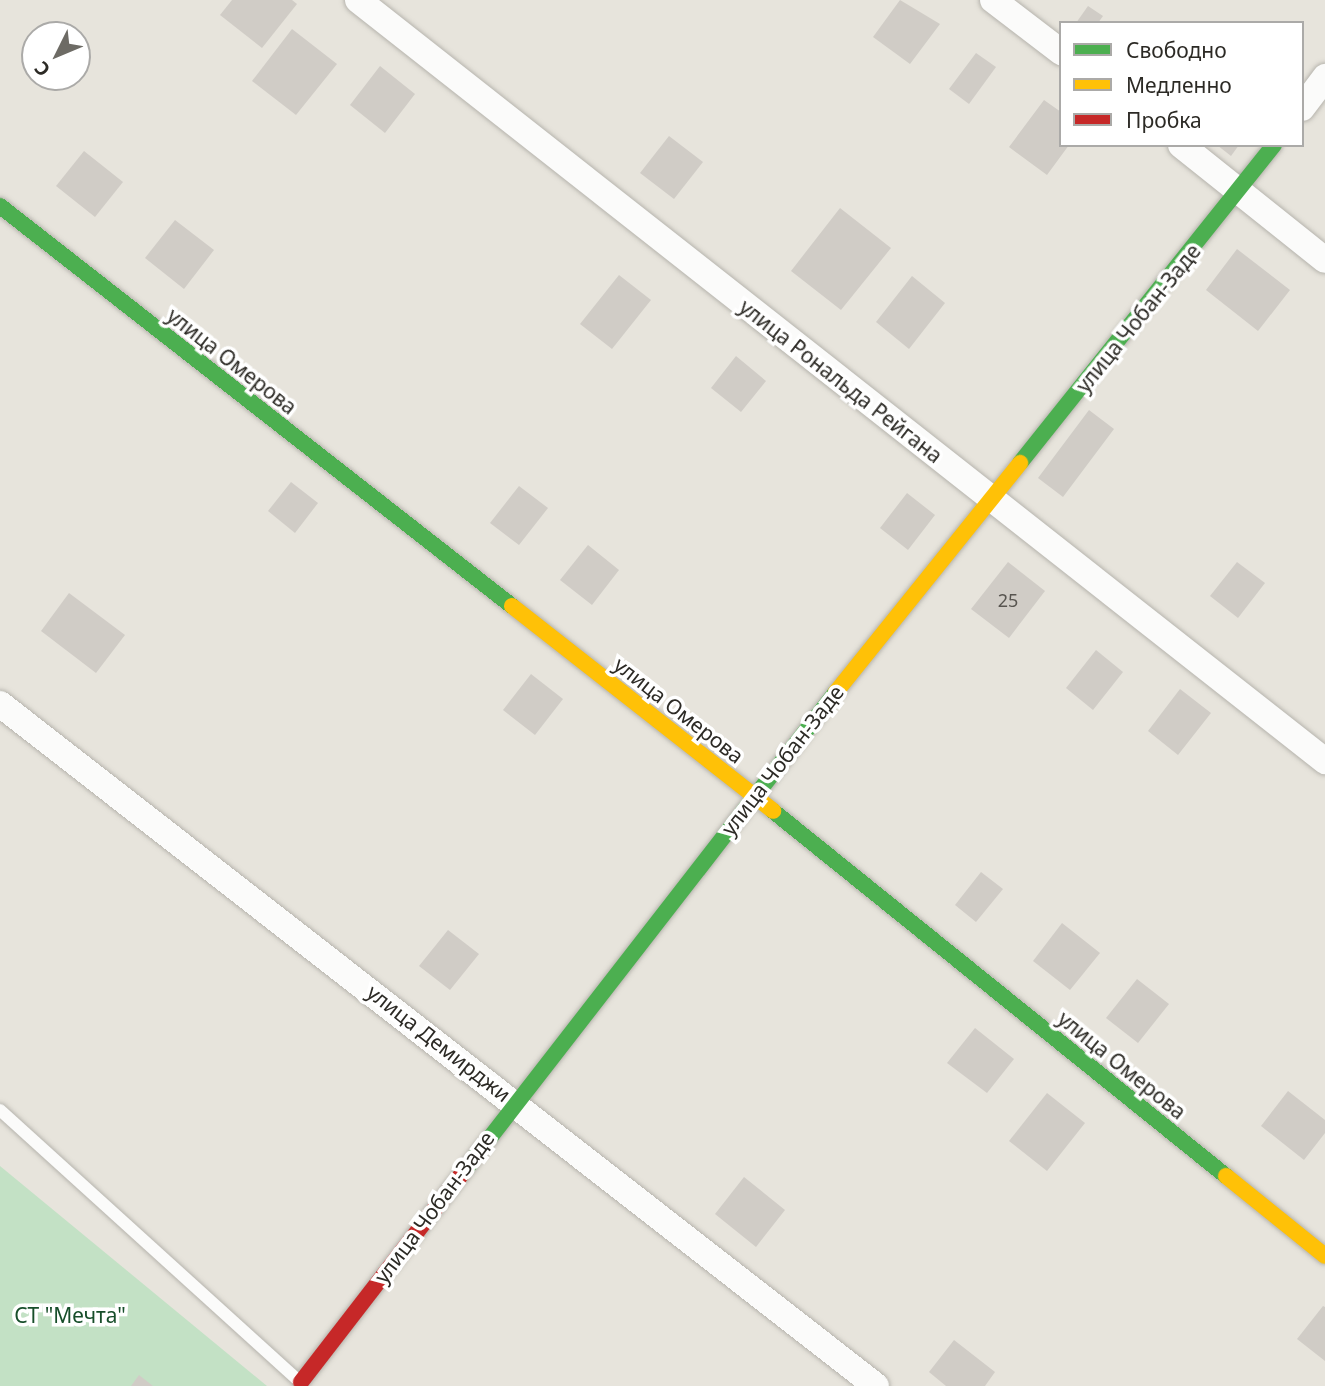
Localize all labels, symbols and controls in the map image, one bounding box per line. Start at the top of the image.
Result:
north arrow [21,21,91,91]
legend [1059,21,1304,147]
text: Свободно [1126,36,1227,64]
text: С [28,56,56,82]
text: Медленно [1126,71,1232,99]
text: Пробка [1126,106,1202,134]
street label: улица Чобан-Заде [1070,239,1206,397]
street label: улица Рональда Рейгана [734,294,948,468]
street label: улица Омерова [162,303,302,419]
house number: 25 [998,589,1018,611]
street label: улица Омерова [609,652,749,768]
street label: улица Чобан-Заде [716,680,848,840]
street label: улица Демирджи [362,979,516,1107]
street label: улица Омерова [1053,1006,1191,1124]
street label: улица Чобан-Заде [369,1126,499,1288]
park label: СТ "Мечта" [14,1302,126,1328]

